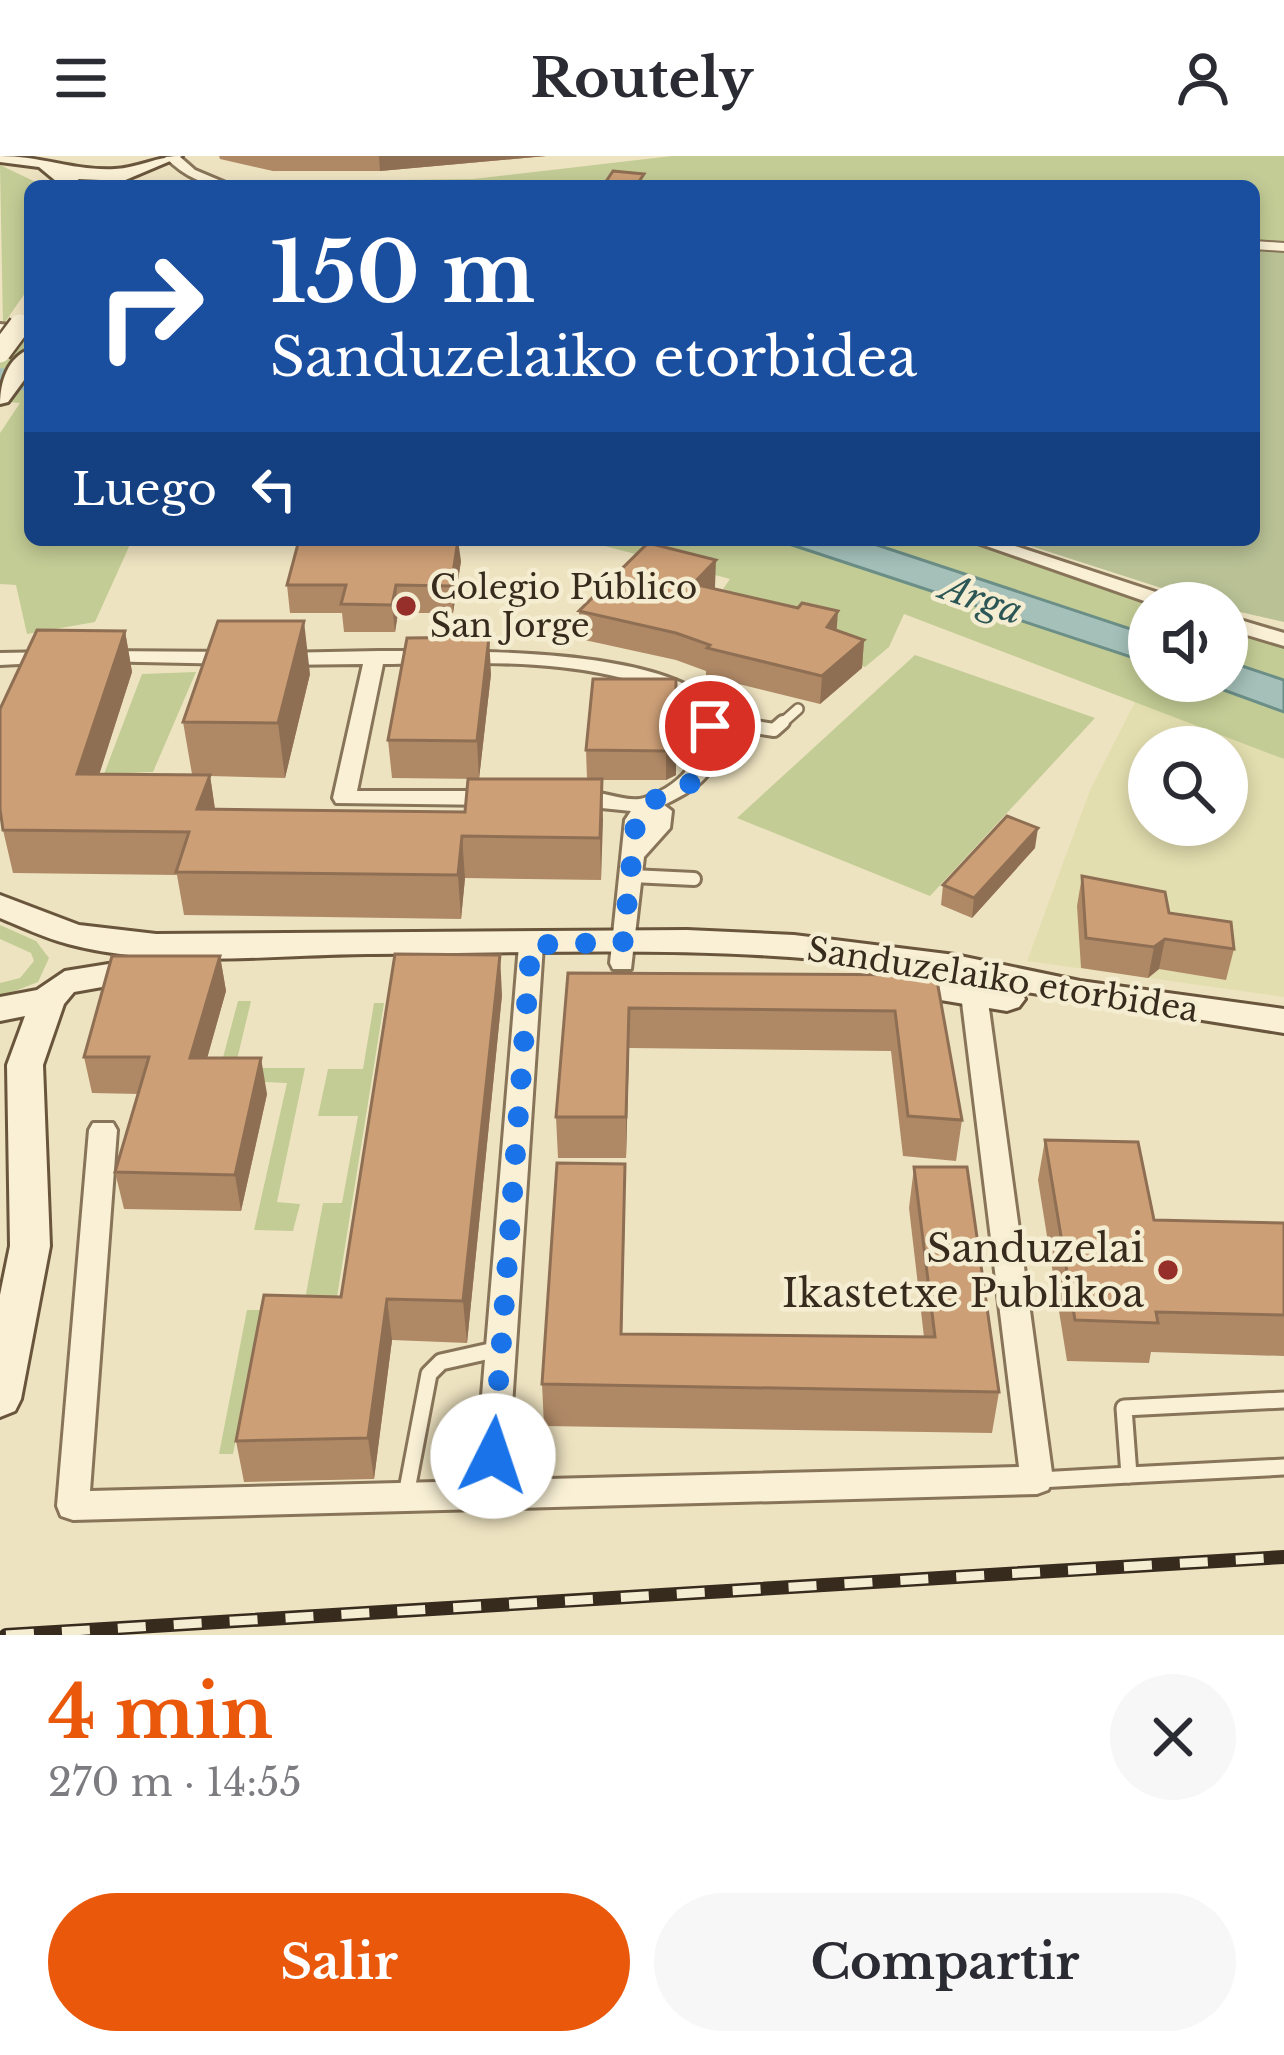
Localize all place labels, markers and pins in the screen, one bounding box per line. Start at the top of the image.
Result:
place label: Colegio Público San Jorge [430,567,697,646]
marker: Colegio Público San Jorge [393,593,419,619]
pin [659,675,761,777]
place label: Sanduzelai Ikastetxe Publikoa [782,1224,1144,1318]
marker: Sanduzelai Ikastetxe Publikoa [1155,1257,1181,1283]

